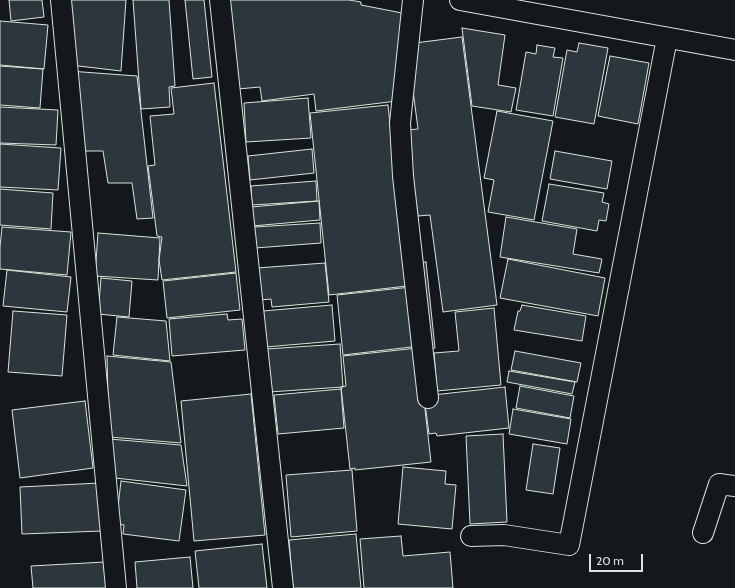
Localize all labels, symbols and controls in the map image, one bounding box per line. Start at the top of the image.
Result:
scale bar [591,546,645,572]
text: 20 m [596,553,624,568]

